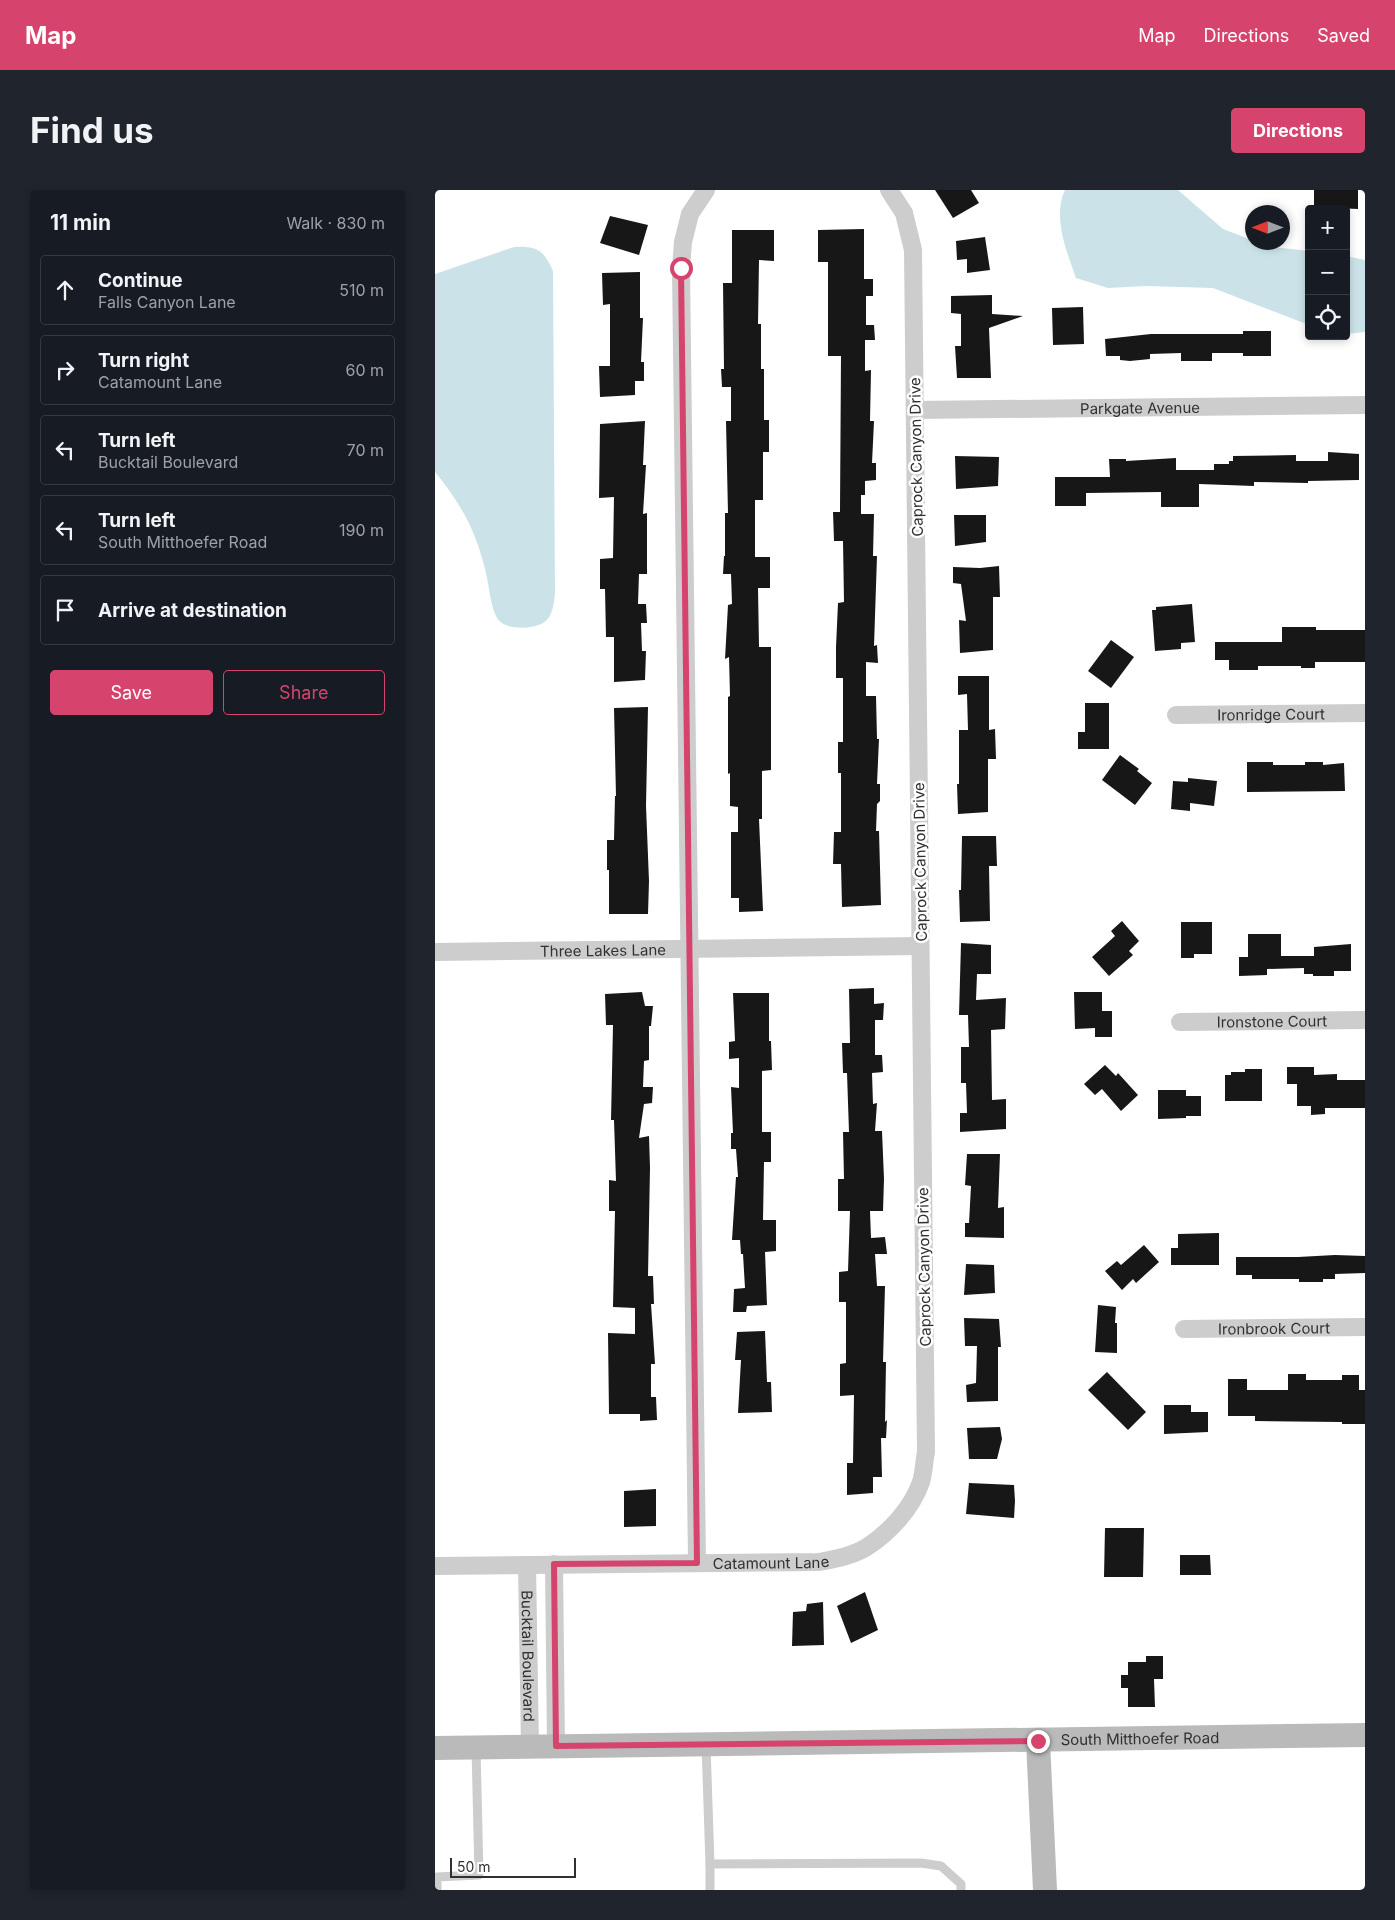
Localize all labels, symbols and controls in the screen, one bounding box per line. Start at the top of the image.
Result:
text: Map [25,21,76,50]
text: Map [1138,25,1176,46]
text: Directions [1204,25,1289,46]
text: Saved [1317,25,1370,46]
button: Directions [1231,108,1365,153]
text: Find us [30,109,154,151]
north arrow [1245,205,1290,250]
map controls [1305,205,1350,340]
button: + [1305,205,1350,250]
text: 11 min [50,210,111,235]
text: Walk · 830 m [286,213,385,233]
button: − [1305,250,1350,295]
route start [670,257,693,280]
text: Continue [98,269,183,292]
icon: ahead [51,276,79,304]
text: 510 m [339,280,384,300]
text: Falls Canyon Lane [98,292,236,312]
button: locate [1305,295,1350,340]
text: Turn right [98,349,189,372]
icon: right [51,356,79,384]
text: 60 m [345,360,384,380]
text: Catamount Lane [98,372,222,392]
street label: Caprock Canyon Drive [905,377,927,537]
street label: Parkgate Avenue [1080,397,1200,418]
text: Turn left [98,429,176,452]
icon: left [51,436,79,464]
text: 70 m [347,440,384,460]
text: Bucktail Boulevard [98,452,238,472]
text: Turn left [98,509,176,532]
icon: left [51,516,79,544]
text: 190 m [339,520,384,540]
text: South Mitthoefer Road [98,532,267,552]
icon: arrive [51,596,79,624]
text: Arrive at destination [98,599,287,622]
button: Save [50,670,213,715]
button: Share [223,670,385,715]
street label: Ironridge Court [1217,704,1325,724]
street label: Caprock Canyon Drive [909,782,931,942]
street label: Three Lakes Lane [540,940,666,960]
street label: Ironstone Court [1217,1011,1327,1031]
street label: Caprock Canyon Drive [913,1187,935,1347]
street label: Ironbrook Court [1218,1318,1330,1338]
street label: Catamount Lane [713,1551,831,1573]
street label: Bucktail Boulevard [518,1590,539,1722]
street label: South Mitthoefer Road [1060,1728,1219,1749]
route end [1027,1730,1050,1753]
scale bar [450,1855,576,1878]
text: 50 m [457,1858,491,1875]

